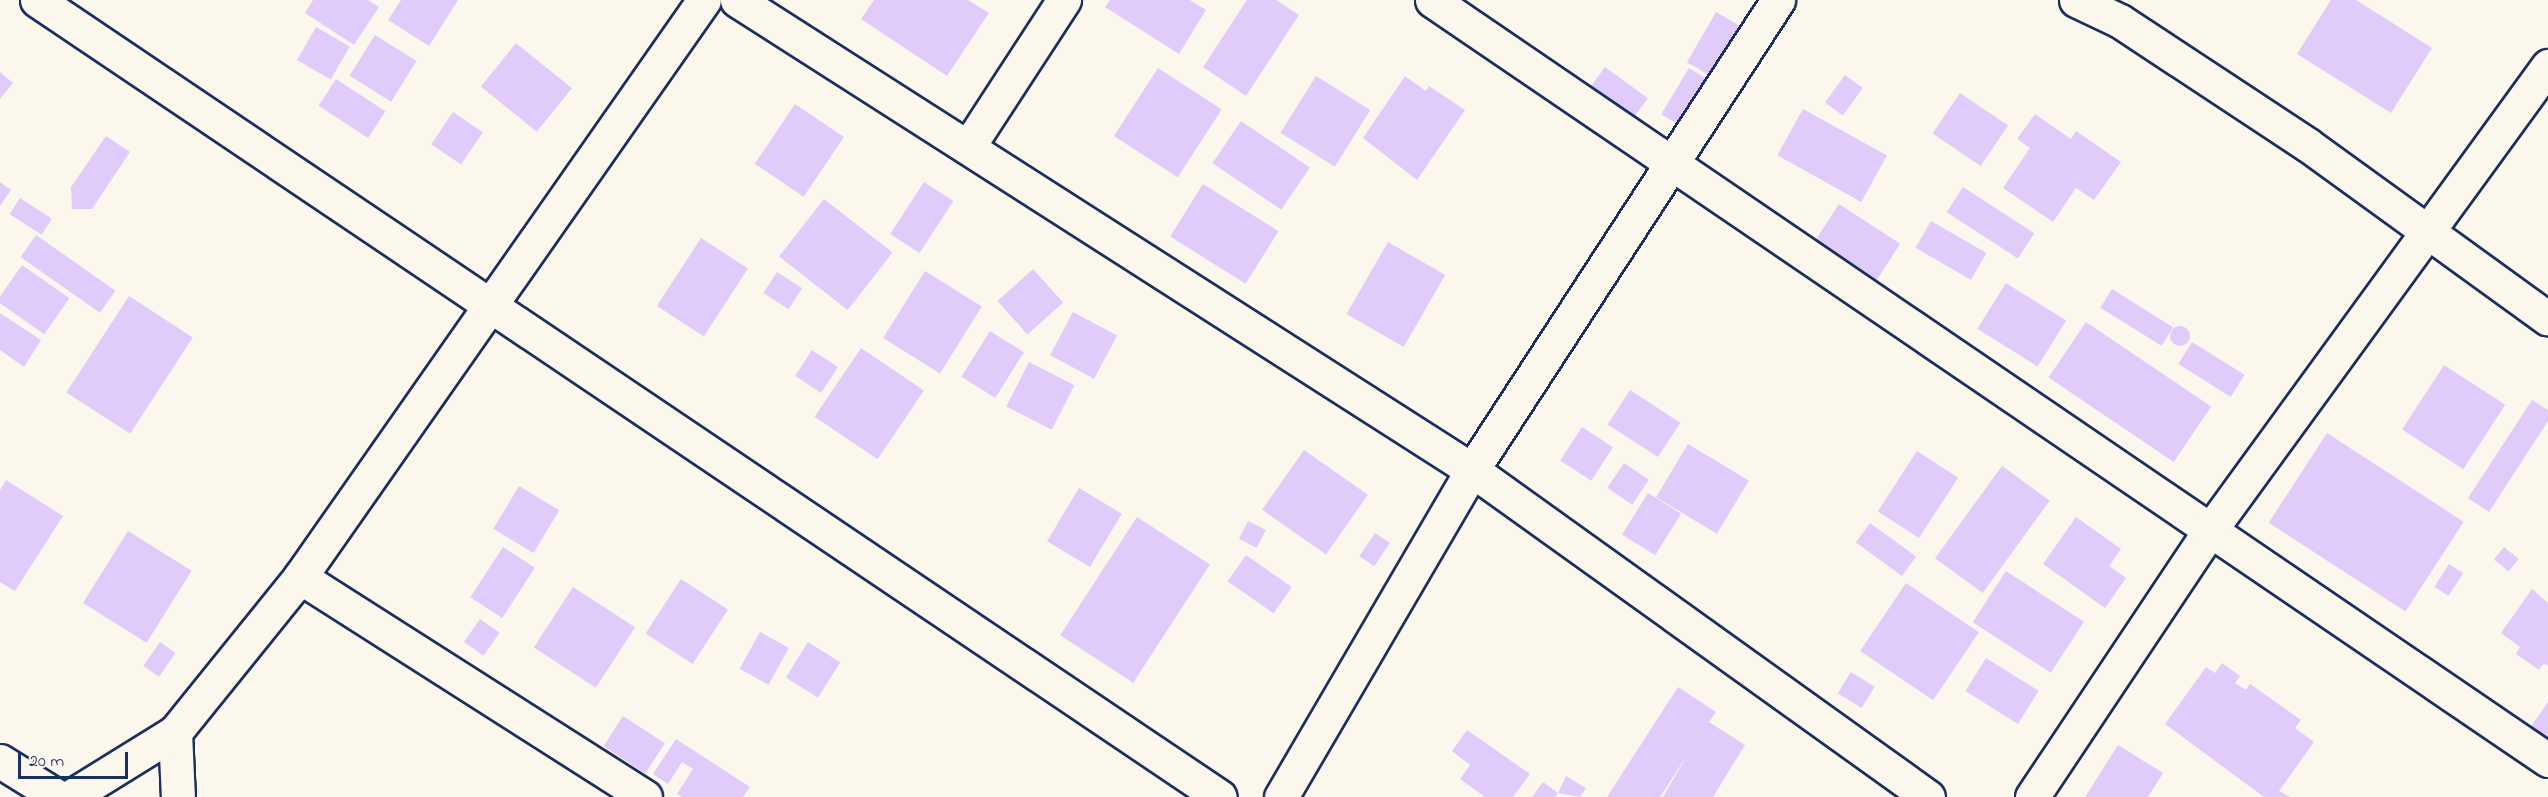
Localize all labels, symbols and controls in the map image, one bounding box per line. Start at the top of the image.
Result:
scale bar [21,740,130,778]
text: 20 m [29,749,64,775]

